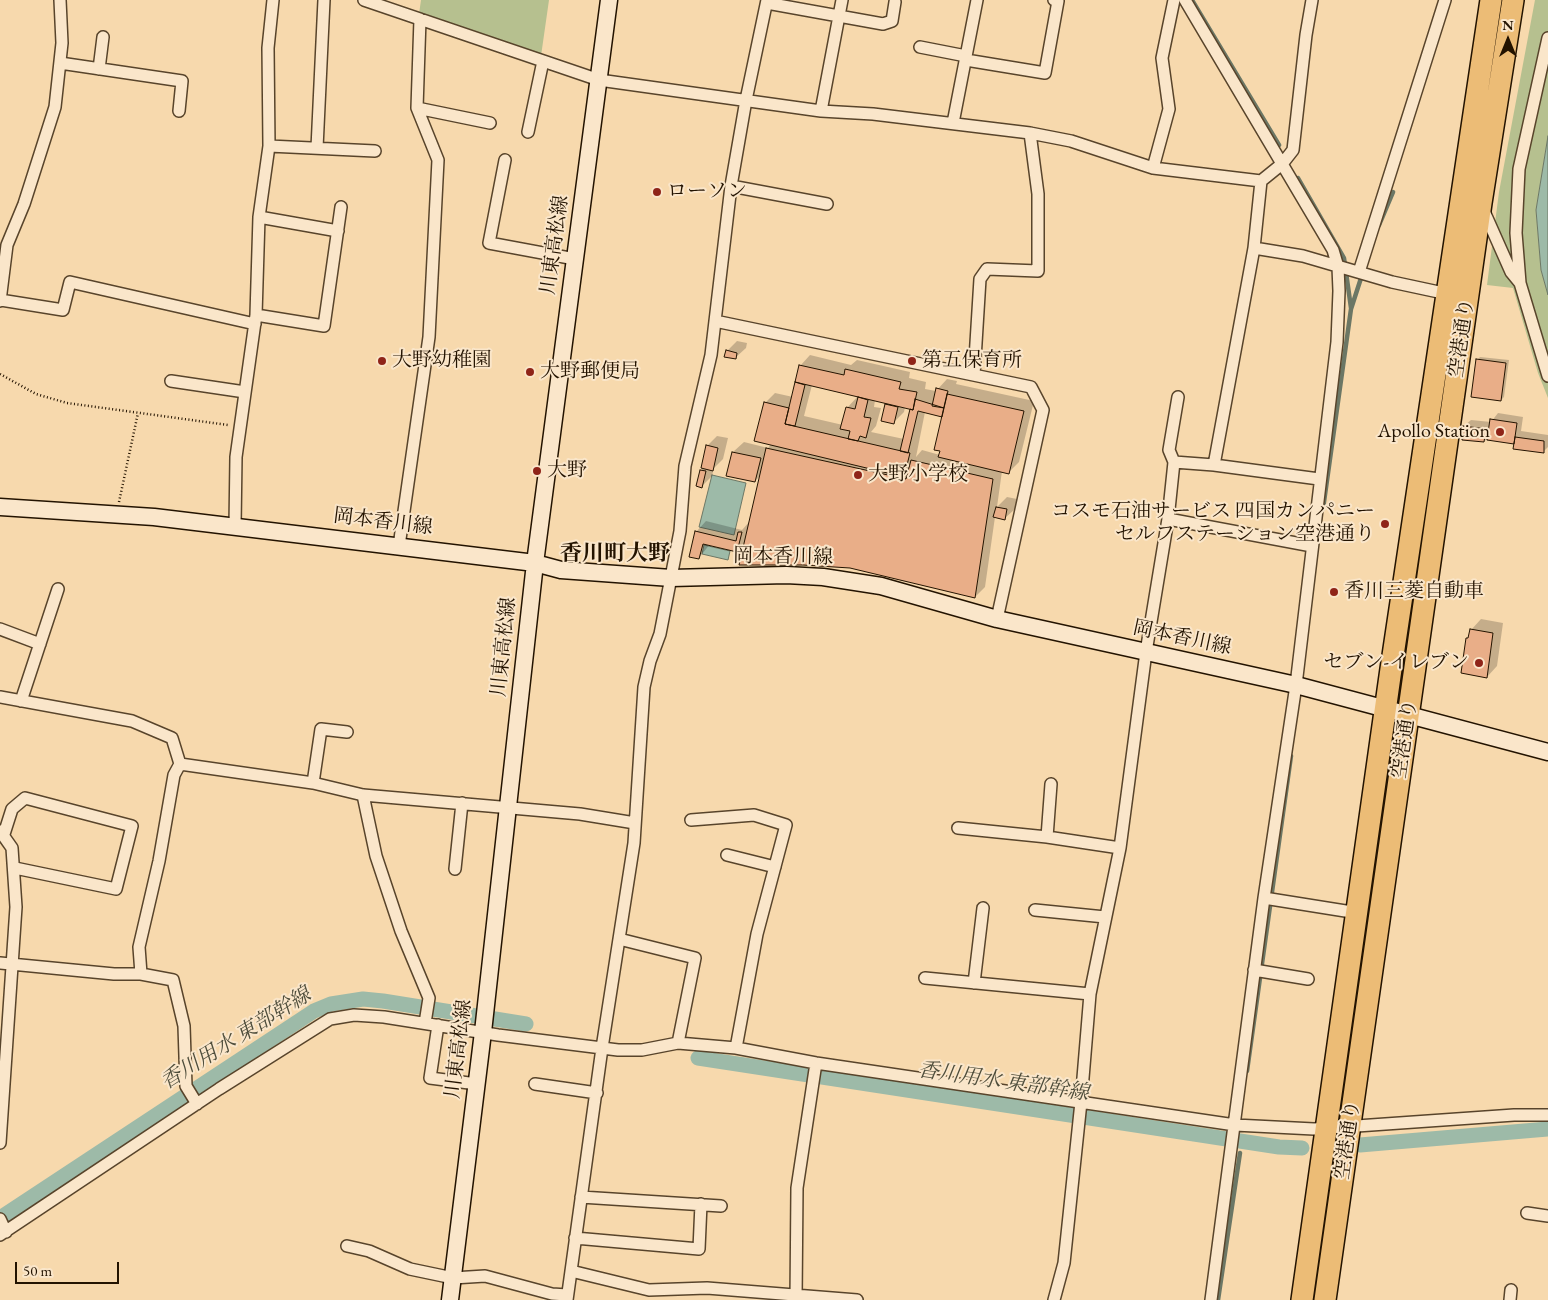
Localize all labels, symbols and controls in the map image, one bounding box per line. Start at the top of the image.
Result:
north arrow [1483,15,1533,65]
text: N [1502,16,1514,34]
place label: ローソン [667,180,747,204]
marker: ローソン [651,186,663,198]
street label: 川東高松線 [536,194,574,296]
street label: 空港通り [1445,297,1479,379]
place label: 大野幼稚園 [392,349,492,373]
place label: 第五保育所 [922,349,1022,373]
marker: 大野幼稚園 [376,355,388,367]
marker: 第五保育所 [906,355,918,367]
place label: 大野郵便局 [540,360,640,384]
marker: 大野郵便局 [524,366,536,378]
place label: Apollo Station [1377,420,1490,444]
marker: Apollo Station [1494,426,1506,438]
place label: 大野 [547,459,587,483]
place label: 大野小学校 [868,463,968,487]
marker: 大野 [531,465,543,477]
marker: 大野小学校 [852,469,864,481]
place label: コスモ石油サービス 四国カンパニー セルフステーション空港通り [1051,500,1375,547]
street label: 岡本香川線 [332,504,434,540]
marker: コスモ石油サービス 四国カンパニー セルフステーション空港通り [1379,518,1391,530]
district label: 香川町大野 [560,541,670,567]
street label: 岡本香川線 [733,544,833,570]
place label: 香川三菱自動車 [1344,580,1484,604]
marker: 香川三菱自動車 [1328,586,1340,598]
street label: 川東高松線 [487,596,521,698]
street label: 岡本香川線 [1131,616,1233,660]
place label: セブン-イレブン [1324,651,1469,675]
marker: セブン-イレブン [1473,657,1485,669]
street label: 空港通り [1388,698,1422,780]
water label: 香川用水 東部幹線 [156,983,316,1095]
street label: 川東高松線 [441,998,477,1100]
water label: 香川用水 東部幹線 [916,1058,1090,1106]
street label: 空港通り [1331,1099,1365,1181]
scale bar [18,1252,121,1284]
text: 50 m [23,1261,52,1280]

